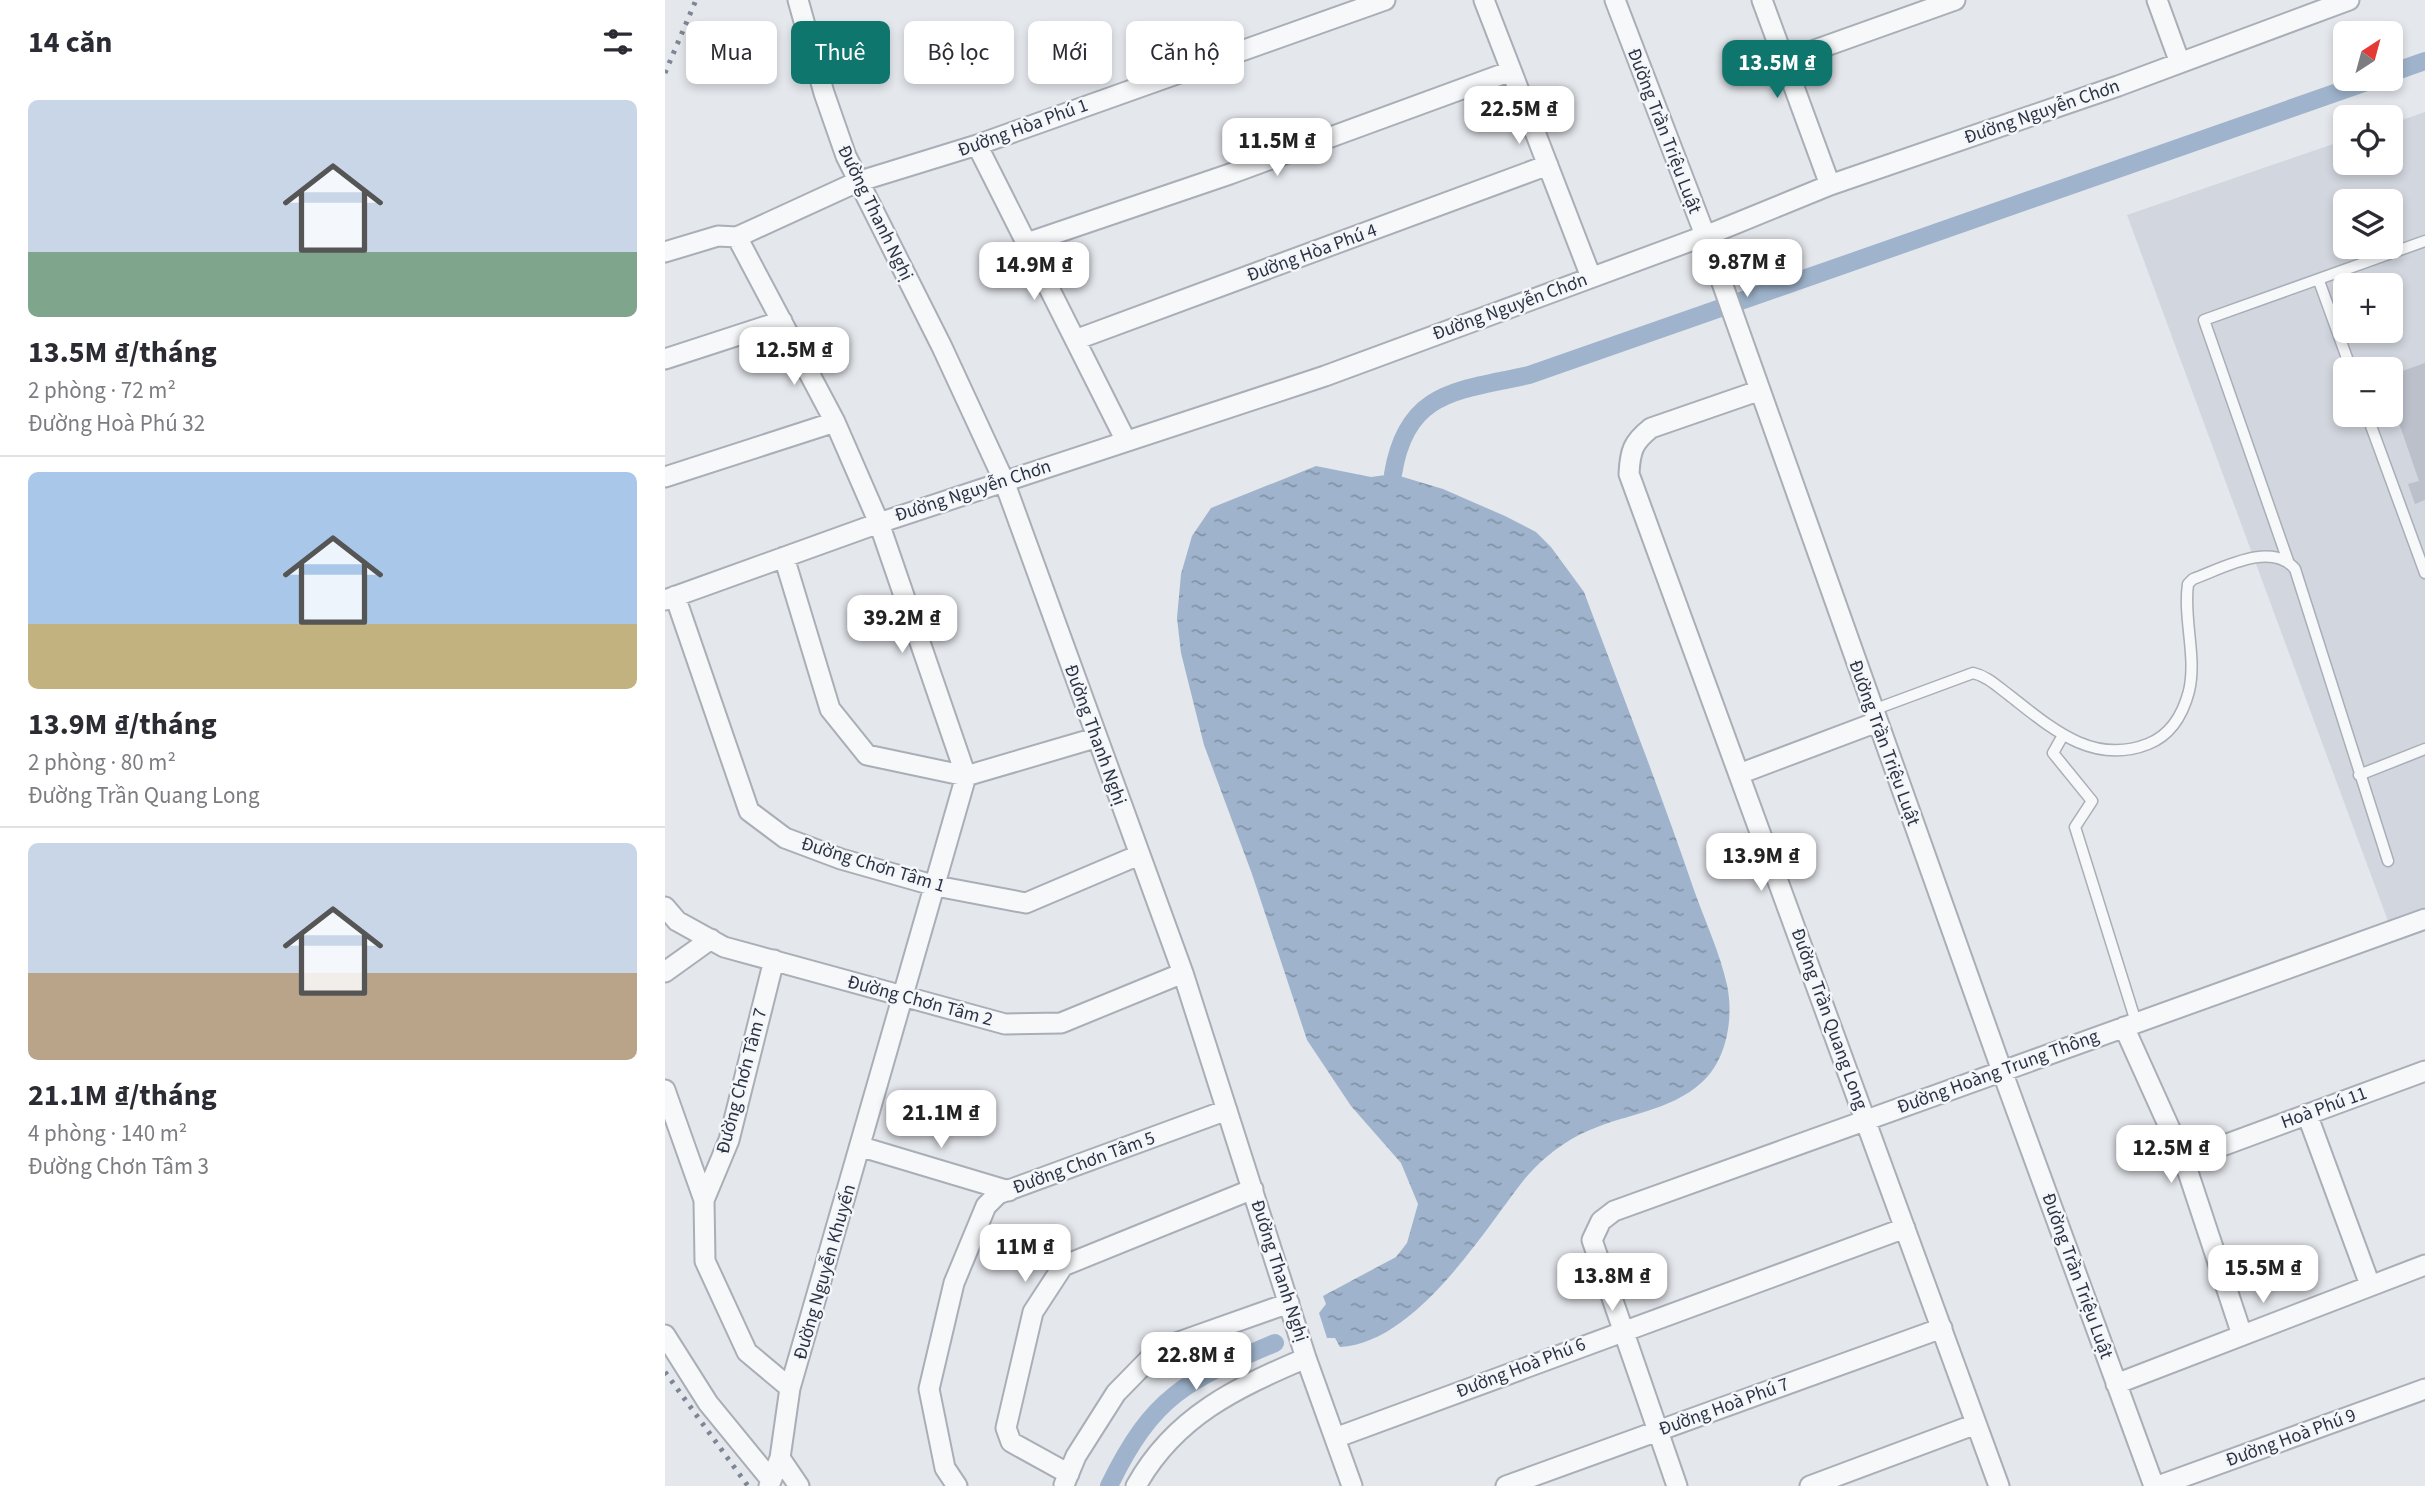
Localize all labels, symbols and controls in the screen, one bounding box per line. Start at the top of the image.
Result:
text: 14 căn [28,21,112,64]
chip: Mua [686,21,777,84]
chip: Thuê [791,21,890,84]
chip: Bộ lọc [904,21,1014,84]
chip: Mới [1028,21,1112,84]
chip: Căn hộ [1126,21,1244,84]
north arrow [2333,21,2403,91]
map controls [2333,21,2403,427]
icon: filters [599,23,637,61]
pin: 13.5M ₫ [1712,41,1842,100]
street label: Đường Trần Triệu Luật [1620,45,1708,218]
text: 13.5M ₫ [1738,46,1816,79]
street label: Đường Nguyễn Chơn [1961,73,2123,151]
pin: 22.5M ₫ [1454,86,1584,146]
street label: Đường Hòa Phú 1 [954,92,1092,164]
text: 22.5M ₫ [1480,92,1558,125]
button: locate [2333,105,2403,175]
pin: 11.5M ₫ [1212,118,1342,178]
text: 11.5M ₫ [1238,124,1316,157]
street label: Đường Thanh Nghị [830,141,920,285]
icon: home [270,145,396,271]
button: layers [2333,189,2403,259]
street label: Đường Hòa Phú 4 [1243,217,1381,289]
pin: 9.87M ₫ [1682,240,1812,299]
pin: 14.9M ₫ [969,243,1099,302]
text: 9.87M ₫ [1708,245,1786,278]
text: 14.9M ₫ [995,248,1073,281]
street label: Đường Nguyễn Chơn [1429,266,1591,348]
button: + [2333,273,2403,343]
pin: 12.5M ₫ [729,328,859,387]
text: 13.5M ₫/tháng [28,331,217,374]
text: 12.5M ₫ [755,333,833,366]
button: − [2333,357,2403,427]
text: 2 phòng · 72 m² [28,374,176,407]
text: Đường Hoà Phú 32 [28,407,205,440]
street label: Đường Nguyễn Chơn [891,453,1055,529]
icon: home [270,517,396,643]
pin: 39.2M ₫ [837,596,967,655]
text: 39.2M ₫ [863,601,941,634]
street label: Đường Trần Triệu Luật [1841,656,1927,830]
street label: Đường Thanh Nghị [1057,661,1133,809]
text: 13.9M ₫/tháng [28,703,217,746]
text: 2 phòng · 80 m² [28,746,176,779]
text: Đường Trần Quang Long [28,779,260,812]
street label: Đường Chơn Tâm 1 [798,830,948,900]
pin: 13.9M ₫ [1696,834,1826,893]
text: 13.9M ₫ [1722,839,1800,872]
icon: home [270,888,396,1014]
street label: Đường Trần Quang Long [1784,925,1875,1114]
street label: Đường Chơn Tâm 2 [844,969,996,1033]
street label: Đường Chơn Tâm 7 [710,1005,774,1157]
street label: Đường Hoàng Trung Thông [1893,1023,2103,1121]
text: 21.1M ₫/tháng [28,1074,217,1117]
street label: Hoà Phú 11 [2277,1080,2371,1136]
pin: 21.1M ₫ [876,1090,1006,1150]
text: 21.1M ₫ [902,1096,980,1129]
text: 4 phòng · 140 m² [28,1117,187,1150]
street label: Đường Chơn Tâm 5 [1009,1125,1159,1201]
pin: 12.5M ₫ [2106,1126,2236,1185]
text: 12.5M ₫ [2132,1131,2210,1164]
text: Đường Chơn Tâm 3 [28,1150,209,1183]
street label: Đường Nguyễn Khuyến [787,1181,863,1363]
street label: Đường Trần Triệu Luật [2034,1189,2120,1363]
street label: Đường Thanh Nghị [1243,1196,1315,1346]
pin: 11M ₫ [976,1224,1074,1284]
text: 11M ₫ [996,1230,1054,1263]
pin: 15.5M ₫ [2198,1246,2328,1305]
text: 15.5M ₫ [2224,1251,2302,1284]
pin: 13.8M ₫ [1547,1254,1677,1313]
text: 13.8M ₫ [1573,1259,1651,1292]
street label: Đường Hoà Phú 6 [1452,1331,1590,1405]
pin: 22.8M ₫ [1131,1332,1261,1392]
text: 22.8M ₫ [1157,1338,1235,1371]
street label: Đường Hoà Phú 7 [1655,1371,1793,1443]
street label: Đường Hoà Phú 9 [2222,1402,2360,1474]

